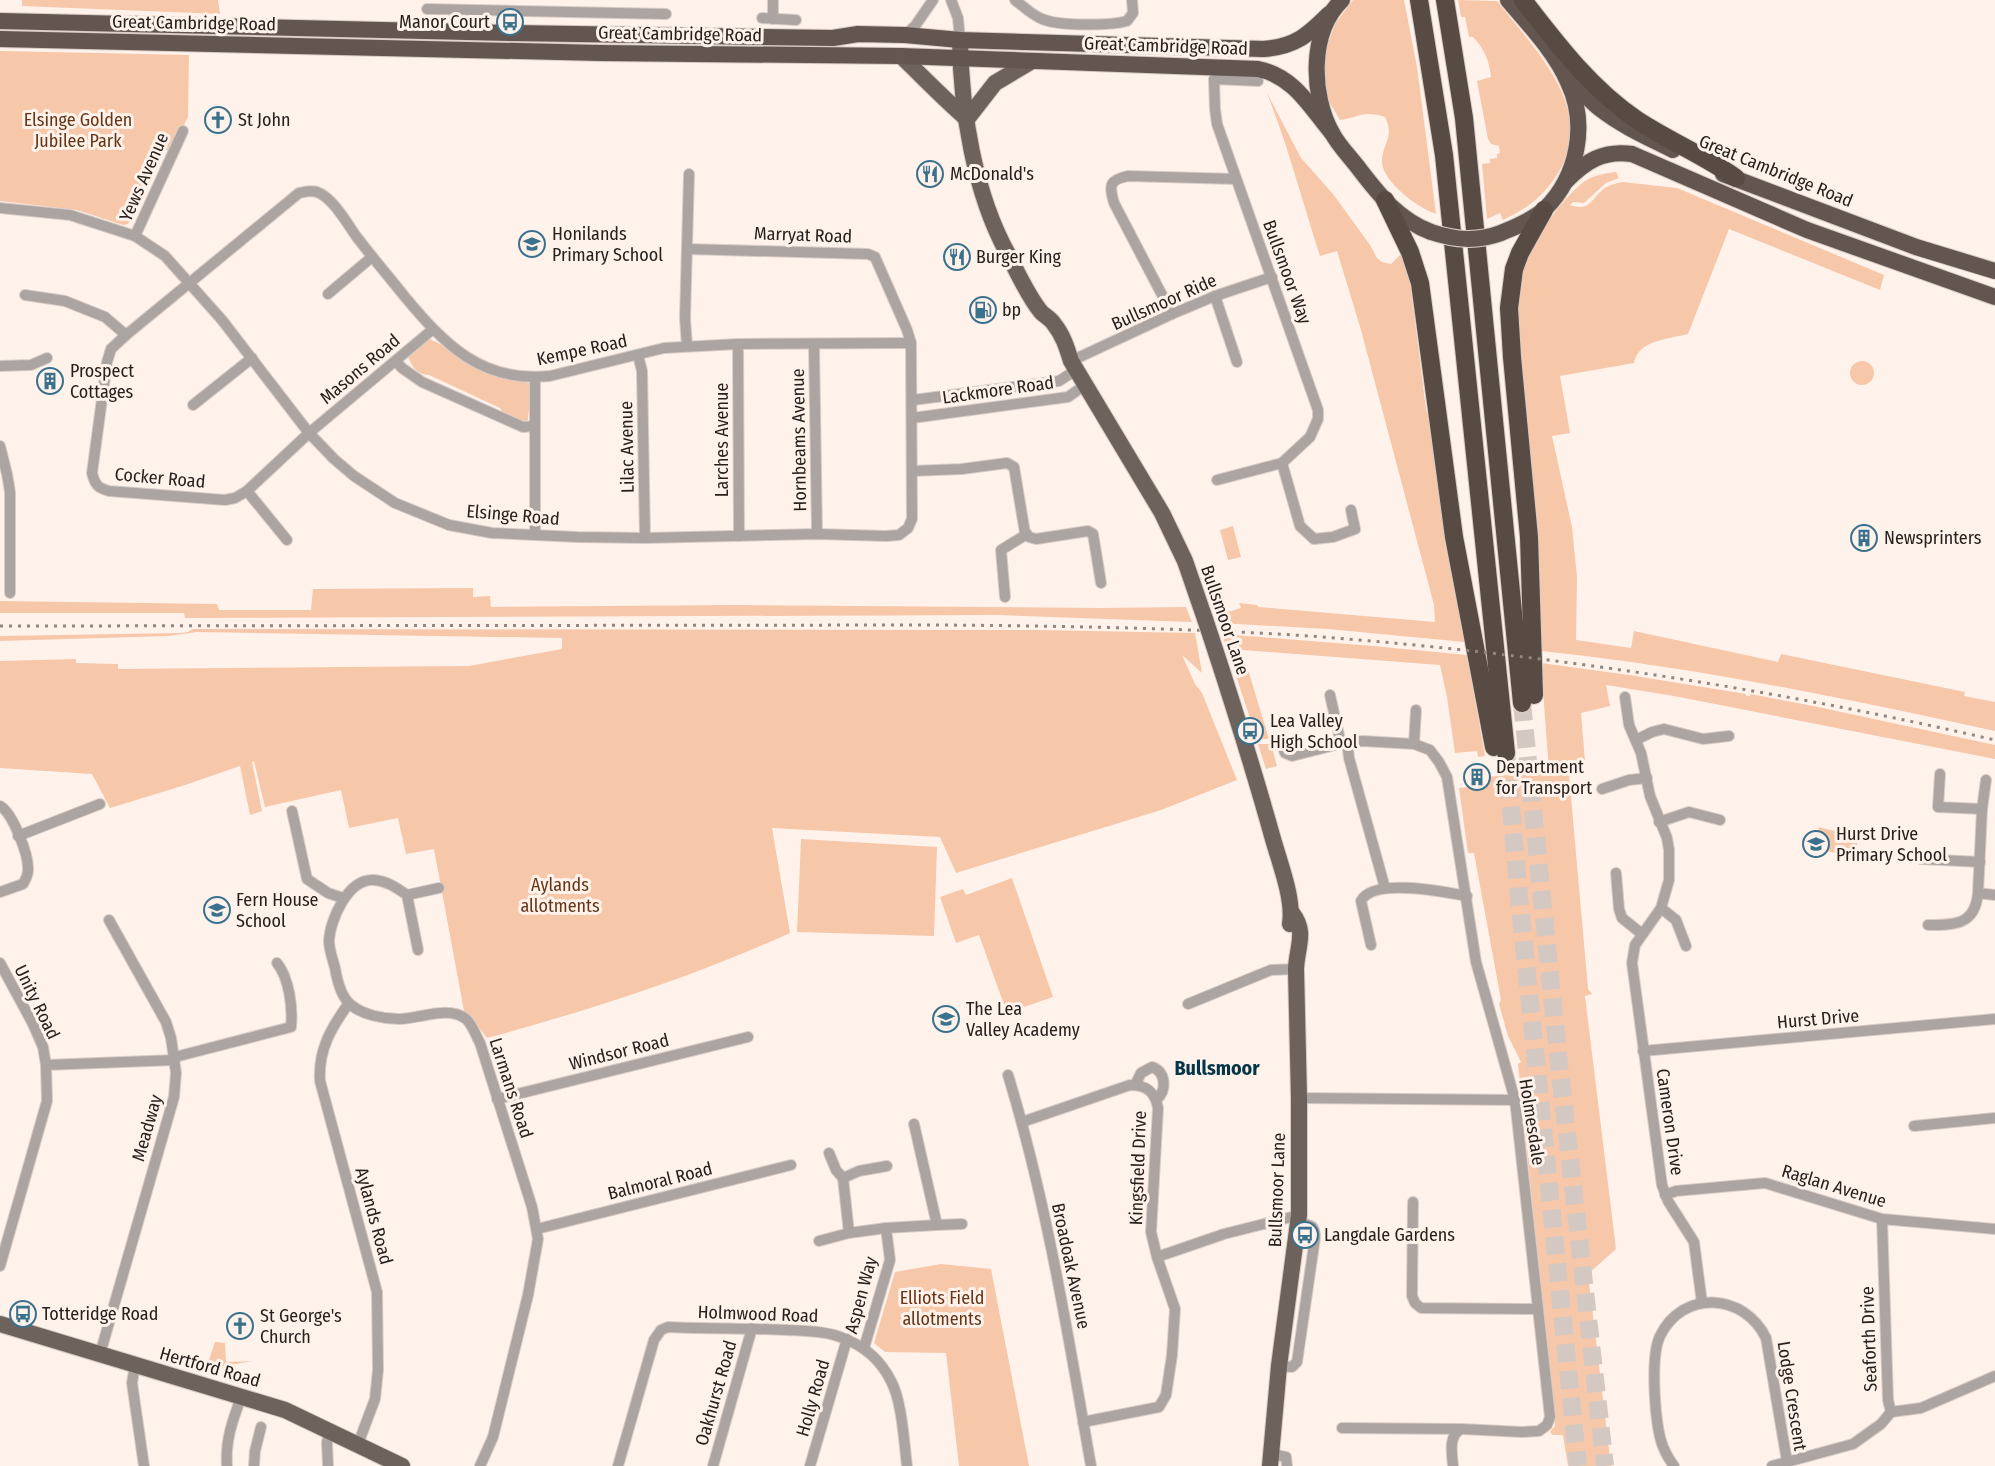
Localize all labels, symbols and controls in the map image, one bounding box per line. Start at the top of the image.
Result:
bus stop icon: Manor Court [495,7,525,37]
street label: Great Cambridge Road [112,11,276,35]
place label: Manor Court [399,11,490,33]
street label: Great Cambridge Road [598,22,762,46]
street label: Great Cambridge Road [1084,32,1248,60]
church icon: St John [203,105,233,135]
park label: Elsinge Golden Jubilee Park [24,109,132,152]
place label: St John [238,109,290,131]
street label: Yews Avenue [115,129,173,225]
street label: Great Cambridge Road [1696,130,1856,212]
restaurant icon: McDonald's [915,159,945,189]
place label: McDonald's [950,163,1034,185]
street label: Bullsmoor Way [1258,217,1316,327]
street label: Marryat Road [754,222,852,248]
place label: Honilands Primary School [552,223,663,266]
school or university icon: Honilands Primary School [517,229,547,259]
restaurant icon: Burger King [942,242,972,272]
place label: Burger King [976,246,1061,268]
street label: Bullsmoor Ride [1108,269,1220,335]
fuel station icon: bp [968,295,998,325]
place label: bp [1002,299,1021,321]
street label: Masons Road [316,329,404,409]
street label: Kempe Road [535,330,629,370]
place label: Prospect Cottages [70,360,134,403]
building icon: Prospect Cottages [35,366,65,396]
street label: Hornbeams Avenue [787,368,811,512]
street label: Lackmore Road [941,371,1055,409]
street label: Larches Avenue [711,383,733,497]
street label: Lilac Avenue [615,401,639,493]
street label: Cocker Road [114,463,206,493]
street label: Elsinge Road [466,500,560,530]
building icon: Newsprinters [1849,523,1879,553]
place label: Newsprinters [1884,527,1982,549]
street label: Bullsmoor Lane [1196,562,1254,678]
place label: Lea Valley High School [1270,710,1358,753]
bus stop icon: Lea Valley High School [1235,716,1265,746]
place label: Department for Transport [1496,756,1592,799]
building icon: Department for Transport [1462,762,1492,792]
place label: Hurst Drive Primary School [1836,823,1947,866]
school or university icon: Hurst Drive Primary School [1801,829,1831,859]
park label: Aylands allotments [520,874,600,917]
place label: Fern House School [236,889,319,932]
school or university icon: Fern House School [202,895,232,925]
street label: Unity Road [10,961,64,1043]
place label: The Lea Valley Academy [966,998,1080,1041]
school or university icon: The Lea Valley Academy [931,1004,961,1034]
street label: Hurst Drive [1776,1004,1860,1034]
street label: Windsor Road [567,1029,671,1075]
street label: Larmans Road [484,1035,538,1141]
district label: Bullsmoor [1174,1056,1260,1080]
street label: Cameron Drive [1652,1067,1688,1177]
street label: Holmesdale [1514,1077,1550,1167]
street label: Meadway [127,1092,167,1164]
street label: Kingsfield Drive [1125,1110,1151,1226]
street label: Bullsmoor Lane [1264,1132,1290,1248]
street label: Balmoral Road [605,1157,715,1205]
street label: Raglan Avenue [1779,1160,1889,1212]
street label: Aylands Road [351,1165,397,1267]
street label: Broadoak Avenue [1047,1201,1095,1331]
bus stop icon: Langdale Gardens [1290,1220,1320,1250]
place label: Langdale Gardens [1324,1224,1455,1246]
street label: Aspen Way [840,1254,882,1336]
street label: Seaforth Drive [1856,1286,1882,1392]
park label: Elliots Field allotments [900,1287,984,1330]
bus stop icon: Totteridge Road [8,1299,38,1329]
street label: Holmwood Road [697,1301,819,1327]
place label: Totteridge Road [42,1303,158,1325]
place label: St George's Church [260,1305,342,1348]
church icon: St George's Church [225,1311,255,1341]
street label: Oakhurst Road [690,1338,742,1448]
street label: Lodge Crescent [1772,1340,1812,1453]
street label: Hertford Road [157,1342,263,1392]
street label: Holly Road [791,1357,835,1439]

